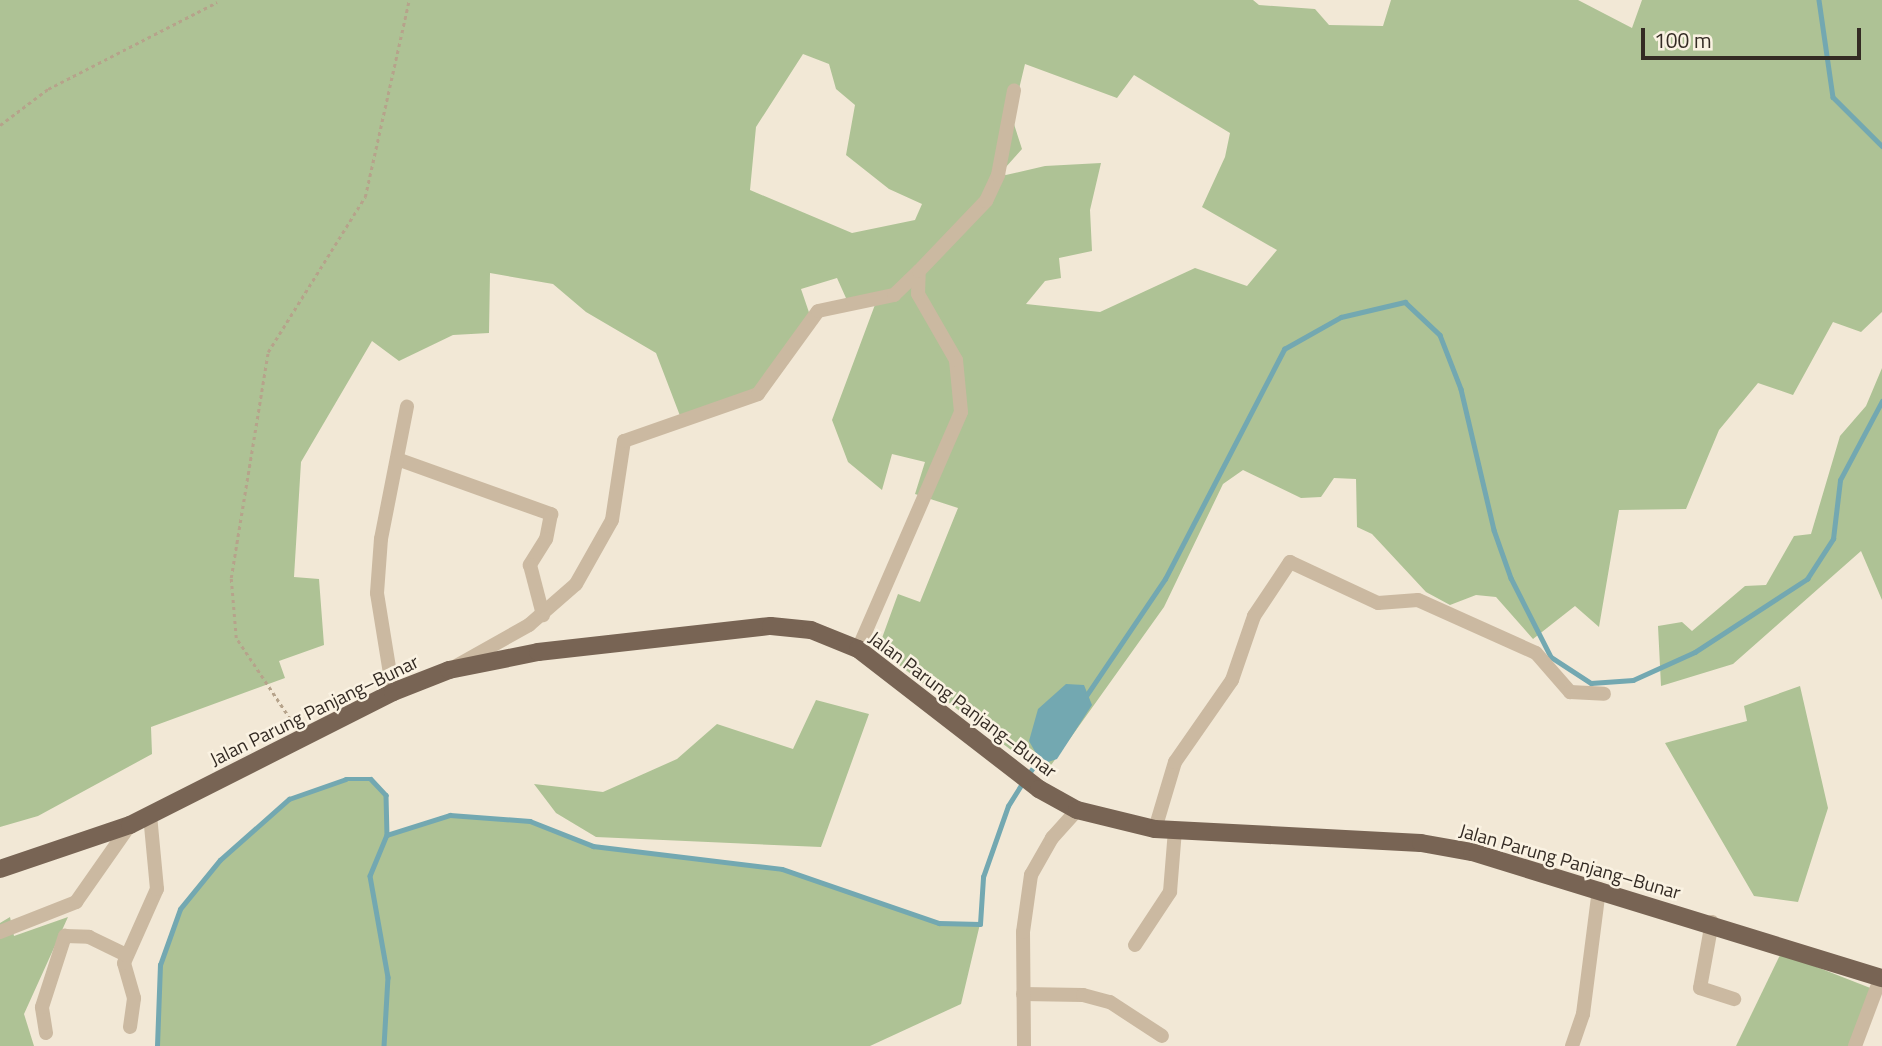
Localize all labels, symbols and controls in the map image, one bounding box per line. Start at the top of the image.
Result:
scale bar [1644,14,1864,58]
text: 100 m [1654,24,1711,56]
street label: Jalan Parung Panjang–Bunar [865,626,1061,782]
street label: Jalan Parung Panjang–Bunar [206,650,422,770]
street label: Jalan Parung Panjang–Bunar [1457,818,1683,904]

